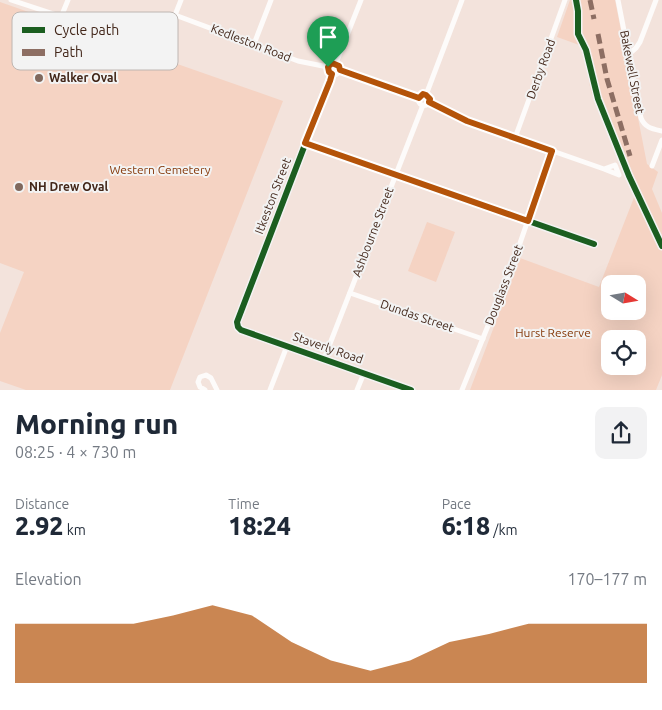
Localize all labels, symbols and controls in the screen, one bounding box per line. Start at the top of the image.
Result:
legend [12,12,178,70]
pin [307,16,349,67]
street label: Kedleston Road [209,21,293,64]
text: Cycle path [54,22,119,38]
icon: arrive [314,23,342,51]
street label: Bakewell Street [618,29,647,115]
street label: Derby Road [524,37,557,101]
text: Path [54,44,83,60]
place label: Walker Oval [49,71,117,84]
marker: Walker Oval [33,72,45,84]
street label: Itkeston Street [252,156,293,236]
park label: Western Cemetery [109,163,211,176]
place label: NH Drew Oval [29,180,109,193]
marker: NH Drew Oval [13,181,25,193]
street label: Ashbourne Street [349,185,396,279]
street label: Douglass Street [482,242,525,327]
north arrow [601,275,646,320]
map controls [601,275,646,375]
street label: Dundas Street [379,297,456,334]
park label: Hurst Reserve [515,326,591,339]
street label: Staverly Road [291,329,365,366]
button: locate [601,330,646,375]
button: share [595,407,647,459]
text: Morning run [15,408,178,439]
text: 08:25 · 4 × 730 m [15,443,136,461]
text: Distance [15,496,69,512]
text: Time [228,496,260,512]
text: Pace [442,496,471,512]
text: 2.92 [15,512,63,540]
text: 18:24 [228,512,291,540]
text: 6:18 [442,512,490,540]
text: km [63,522,86,538]
text: /km [490,522,518,538]
text: Elevation [15,570,82,588]
text: 170–177 m [567,570,647,588]

